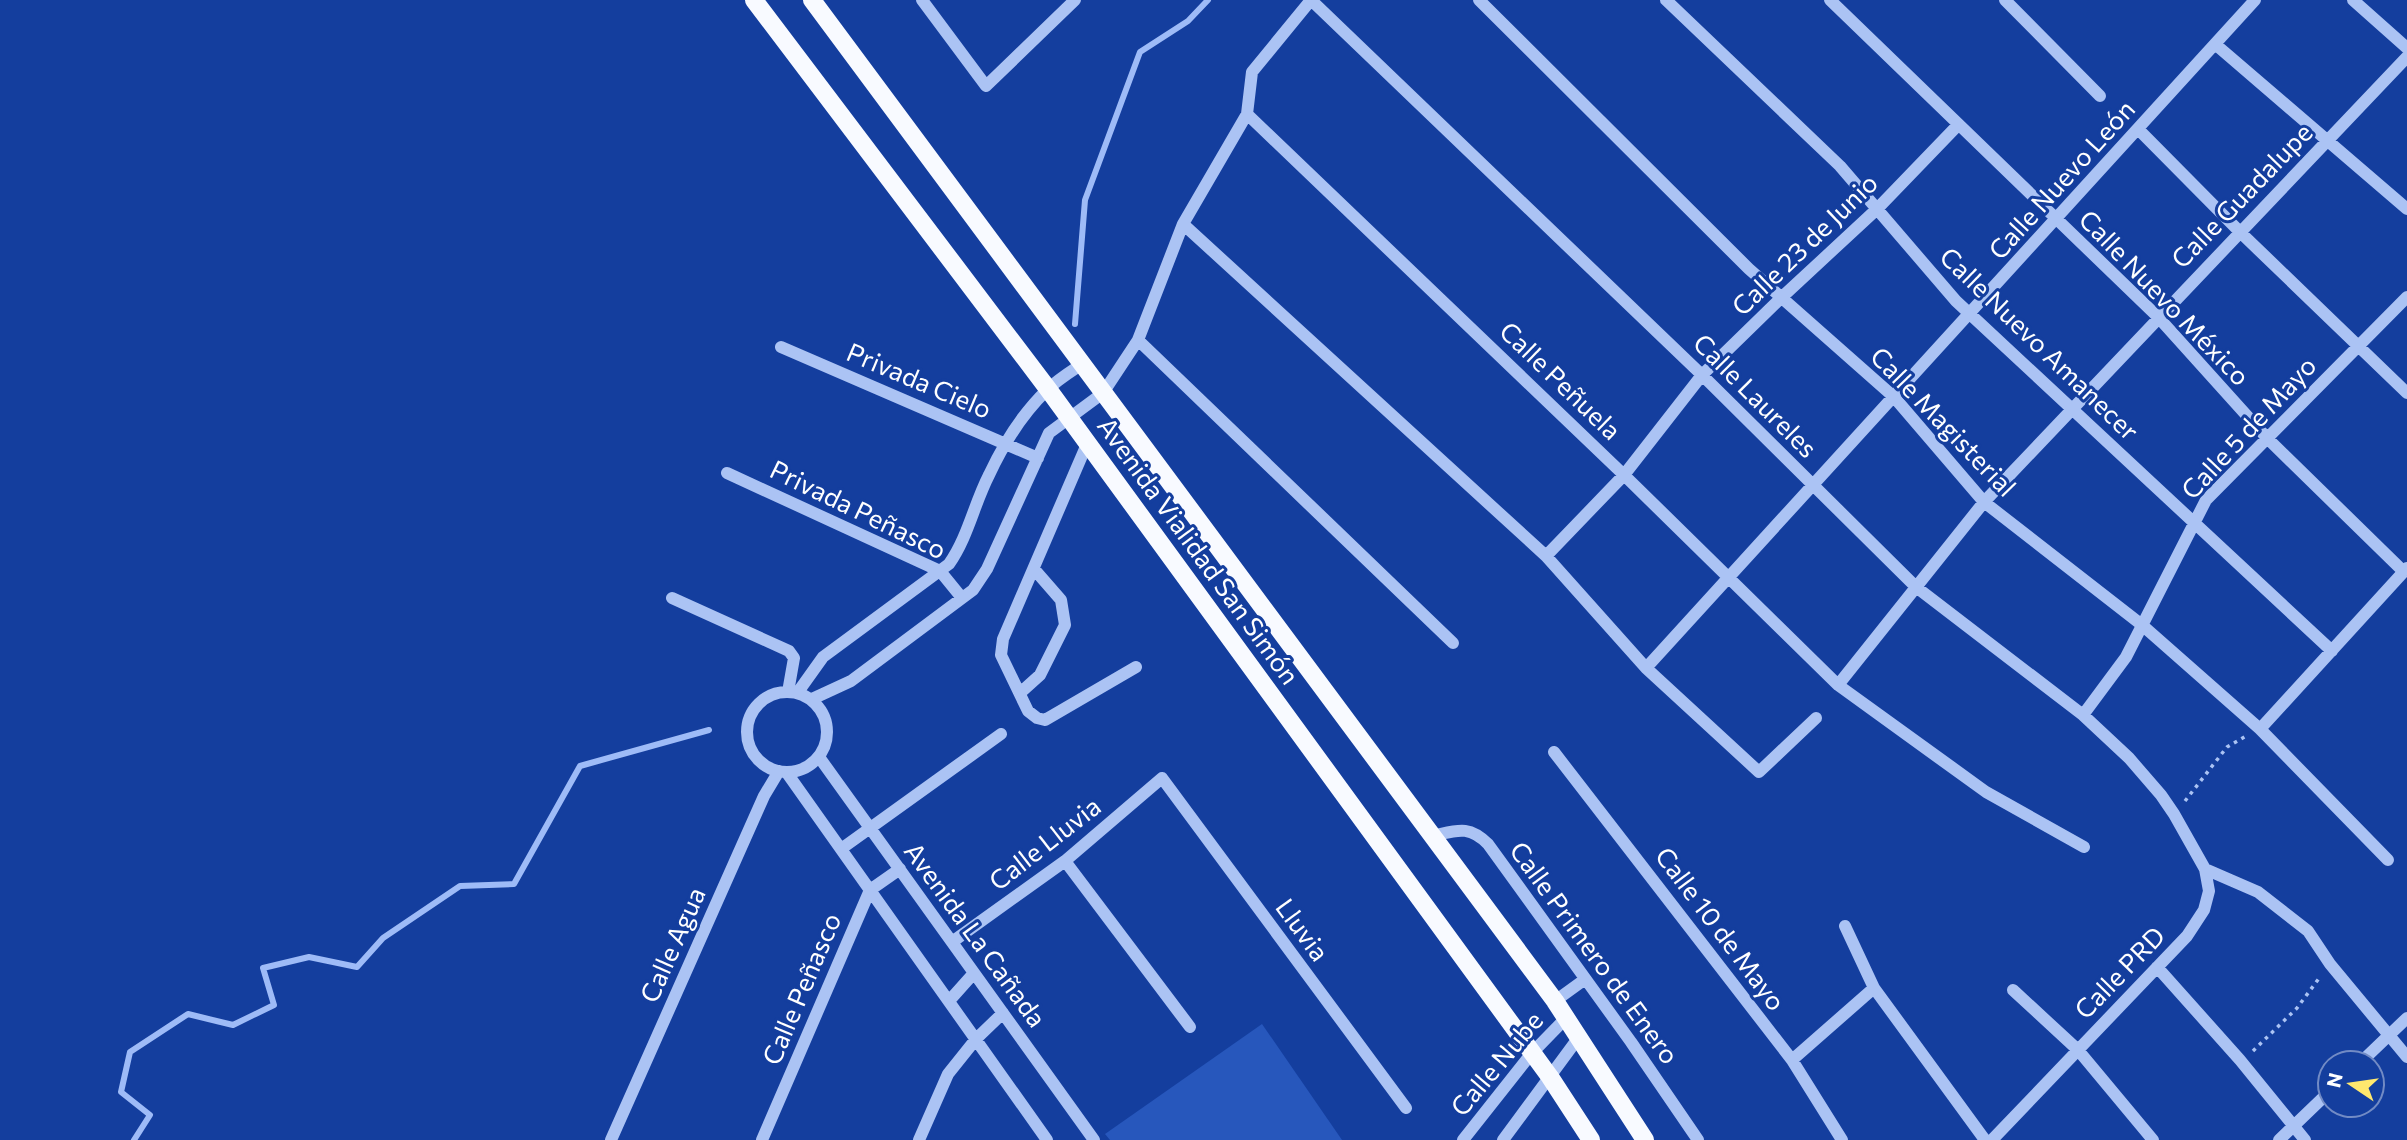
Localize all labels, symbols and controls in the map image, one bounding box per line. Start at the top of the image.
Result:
street label: Calle Nuevo León [1981,93,2140,265]
street label: Calle Guadalupe [2164,116,2318,274]
street label: Calle 23 de Junio [1725,167,1883,321]
street label: Calle Nuevo México [2073,203,2257,391]
street label: Calle Nuevo Amanecer [1934,240,2146,446]
street label: Calle Peñuela [1494,315,1628,445]
street label: Calle Laureles [1688,327,1824,463]
street label: Privada Cielo [843,335,997,424]
street label: Calle Magisterial [1865,340,2023,502]
street label: Calle 5 de Mayo [2174,349,2322,505]
street label: Avenida Vialidad San Simón [1092,411,1307,690]
street label: Privada Peñasco [766,453,952,565]
street label: Calle Lluvia [982,790,1106,896]
street label: Calle Primero de Enero [1504,835,1686,1069]
street label: Avenida La Cañada [899,836,1054,1033]
street label: Calle 10 de Mayo [1650,840,1793,1016]
street label: Calle Agua [632,882,711,1007]
street label: Lluvia [1270,892,1336,966]
street label: Calle Peñasco [755,908,846,1069]
street label: Calle PRD [2067,919,2170,1025]
street label: Calle Nube [1443,1005,1548,1121]
north arrow [2316,1049,2386,1119]
text: N [2321,1071,2347,1090]

